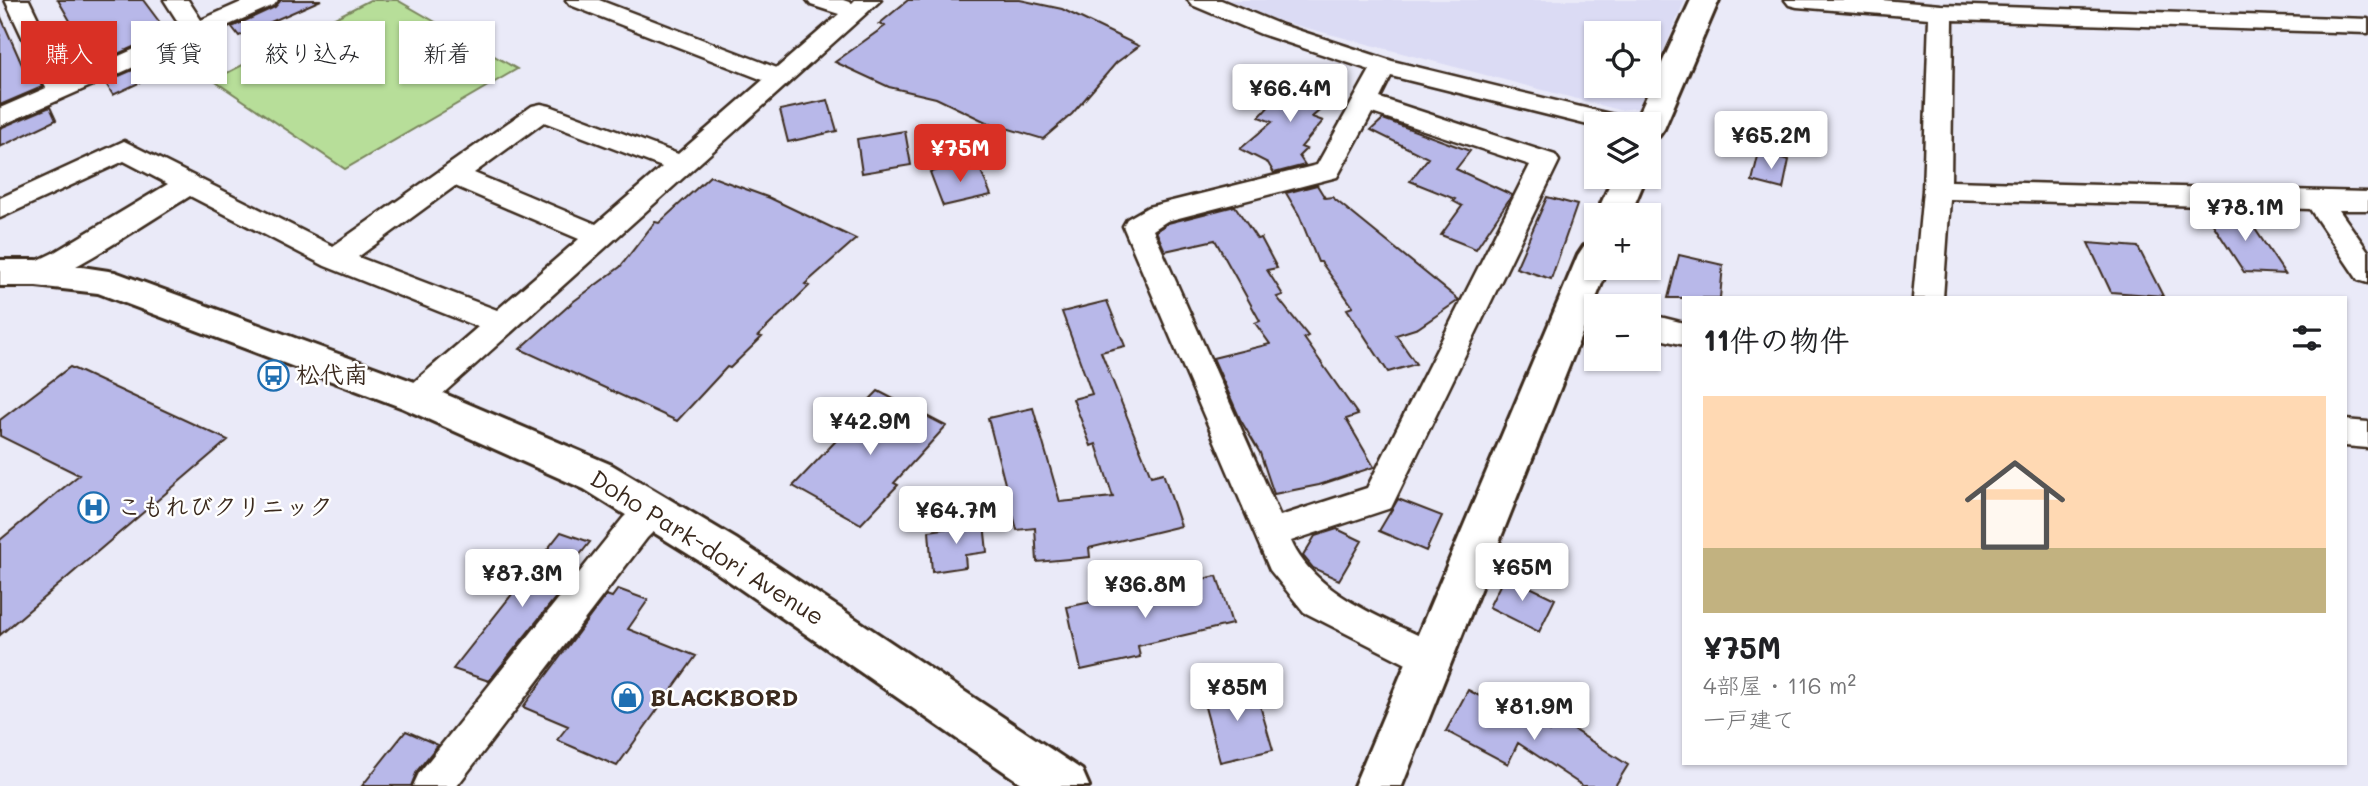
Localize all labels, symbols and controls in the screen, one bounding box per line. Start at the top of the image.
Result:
chip: 購入 [21,21,117,84]
chip: 賃貸 [131,21,227,84]
chip: 絞り込み [241,21,385,84]
chip: 新着 [399,21,495,84]
map controls [1584,21,1661,371]
button: locate [1584,21,1661,98]
pin: ¥66.4M [1233,64,1347,124]
text: ¥66.4M [1248,72,1332,102]
pin: ¥65.2M [1714,111,1828,171]
button: layers [1584,112,1661,189]
text: ¥65.2M [1731,119,1811,149]
pin: ¥75M [919,124,1001,184]
text: ¥75M [930,132,990,162]
pin: ¥78.1M [2188,184,2302,243]
text: ¥78.1M [2206,191,2284,221]
button: + [1584,203,1661,280]
button: − [1584,294,1661,371]
text: 11件の物件 [1703,319,1850,359]
icon: filters [2288,319,2326,357]
bus stop icon: 松代南 [256,358,290,392]
place label: 松代南 [296,358,368,389]
pin: ¥42.9M [813,398,927,457]
text: ¥42.9M [829,405,911,435]
icon: home [1952,442,2078,568]
street label: Doho Park-dori Avenue [585,462,831,631]
pin: ¥64.7M [899,486,1013,546]
hospital icon: こもれびクリニック [77,490,111,524]
place label: こもれびクリニック [117,490,333,521]
text: ¥64.7M [915,494,997,524]
pin: ¥65M [1481,544,1563,603]
pin: ¥87.3M [465,550,579,609]
text: ¥65M [1491,551,1553,581]
text: ¥87.3M [481,557,563,587]
pin: ¥36.8M [1088,560,1202,620]
text: ¥36.8M [1104,568,1186,598]
text: ¥75M [1703,627,1781,667]
pin: ¥85M [1196,664,1278,723]
text: 4部屋 · 116 m² [1703,670,1856,700]
text: ¥85M [1206,671,1268,701]
shop icon: BLACKBORD [610,681,644,715]
place label: BLACKBORD [650,681,798,712]
pin: ¥81.9M [1477,682,1591,742]
text: ¥81.9M [1494,690,1574,720]
text: 一戸建て [1703,704,1795,734]

